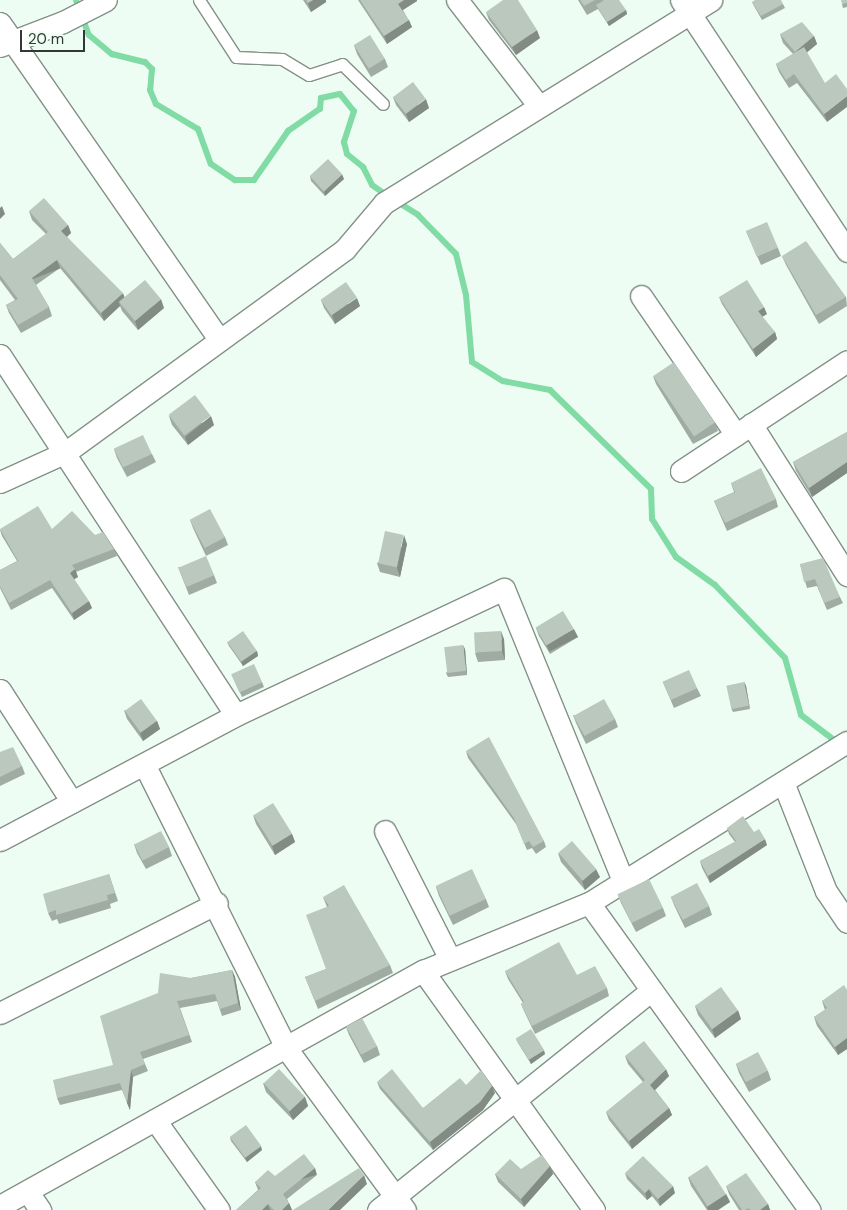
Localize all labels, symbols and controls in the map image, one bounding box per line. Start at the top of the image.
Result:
scale bar [22,20,88,52]
text: 20 m [28,29,64,49]

